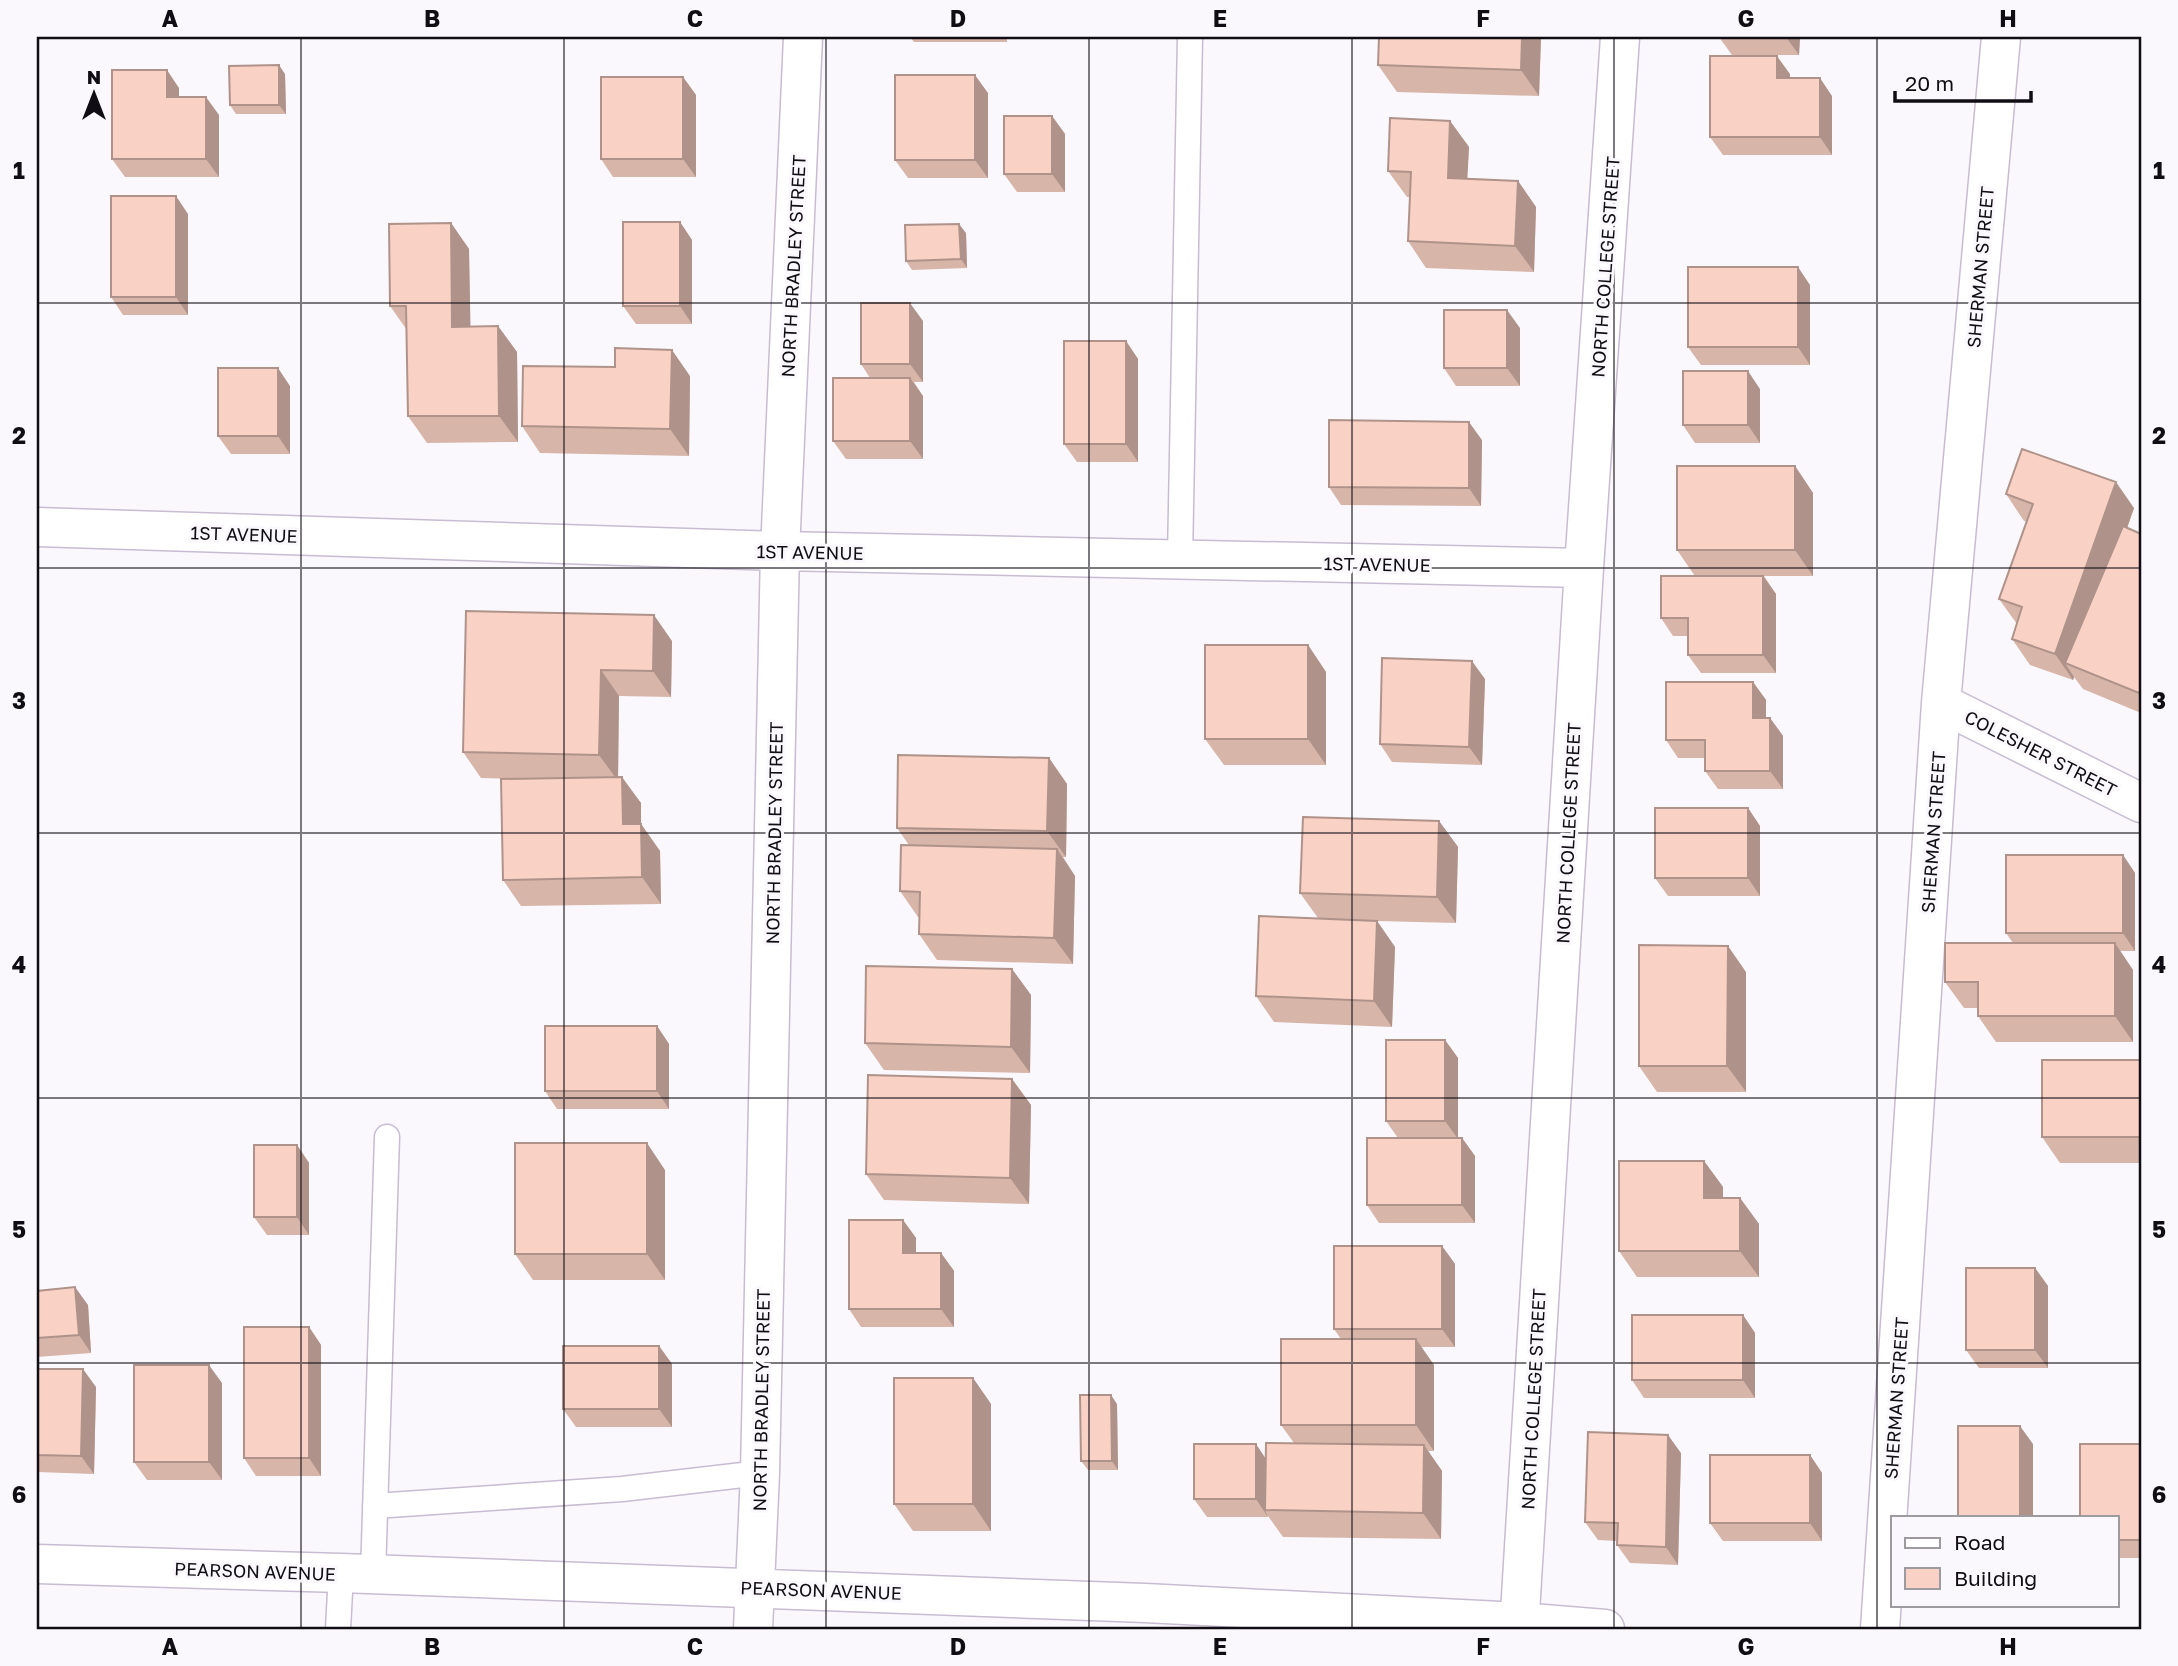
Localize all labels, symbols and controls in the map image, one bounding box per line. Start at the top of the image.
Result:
text: A [162,4,179,32]
text: B [424,4,440,32]
text: C [687,4,703,32]
text: D [950,4,966,32]
text: E [1213,4,1227,32]
text: F [1476,4,1490,32]
text: G [1738,4,1754,32]
text: H [1999,4,2017,32]
north arrow [60,60,130,130]
scale bar [1895,60,2031,104]
text: N [87,65,101,88]
text: 20 m [1905,70,1954,96]
street label: NORTH BRADLEY STREET [776,154,810,378]
text: 1 [13,156,25,184]
street label: NORTH COLLEGE STREET [1586,156,1624,378]
text: 1 [2153,156,2165,184]
street label: SHERMAN STREET [1962,185,1998,349]
text: 2 [12,421,26,449]
text: 2 [2152,421,2166,449]
street label: 1ST AVENUE [190,521,298,547]
street label: 1ST AVENUE [756,540,864,564]
street label: 1ST AVENUE [1323,552,1431,576]
text: 3 [12,686,26,714]
text: 3 [2152,686,2166,714]
street label: COLESHER STREET [1961,705,2121,801]
street label: NORTH BRADLEY STREET [761,721,787,945]
street label: NORTH COLLEGE STREET [1551,722,1585,944]
street label: SHERMAN STREET [1916,750,1950,914]
text: 4 [12,950,26,978]
text: 4 [2152,950,2166,978]
text: 5 [12,1215,26,1243]
text: 5 [2152,1215,2166,1243]
street label: NORTH BRADLEY STREET [748,1288,774,1512]
street label: NORTH COLLEGE STREET [1516,1288,1550,1510]
street label: SHERMAN STREET [1879,1316,1913,1480]
text: 6 [12,1480,26,1508]
text: 6 [2152,1480,2166,1508]
legend [1891,1516,2118,1606]
text: Road [1954,1529,2005,1555]
street label: PEARSON AVENUE [174,1557,336,1585]
text: Building [1954,1565,2037,1591]
street label: PEARSON AVENUE [740,1576,902,1604]
text: A [162,1632,179,1660]
text: B [424,1632,440,1660]
text: C [687,1632,703,1660]
text: D [950,1632,966,1660]
text: E [1213,1632,1227,1660]
text: F [1476,1632,1490,1660]
text: G [1738,1632,1754,1660]
text: H [1999,1632,2017,1660]

